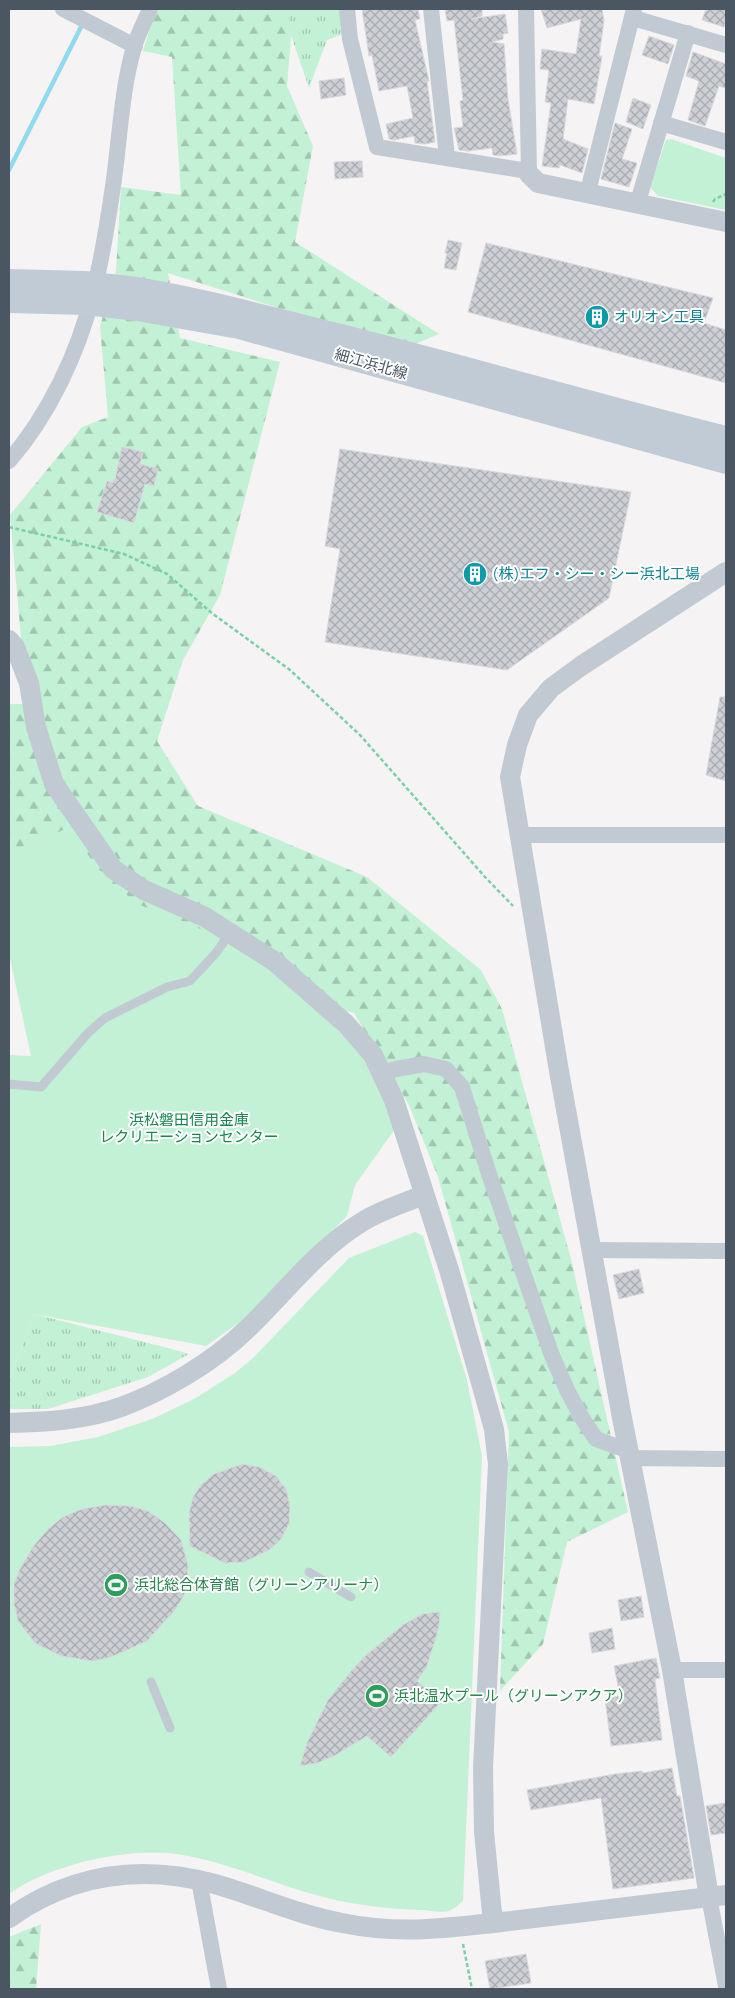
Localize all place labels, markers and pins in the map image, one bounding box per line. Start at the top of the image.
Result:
building icon: オリオン工具 [584,304,610,330]
place label: オリオン工具 [614,306,704,327]
building icon: (株)エフ・シー・シー浜北工場 [462,561,488,587]
place label: (株)エフ・シー・シー浜北工場 [492,563,700,584]
sports icon: 浜北総合体育館（グリーンアリーナ） [103,1572,129,1598]
place label: 浜北総合体育館（グリーンアリーナ） [134,1574,388,1595]
sports icon: 浜北温水プール（グリーンアクア） [364,1683,390,1709]
place label: 浜北温水プール（グリーンアクア） [394,1685,633,1706]

